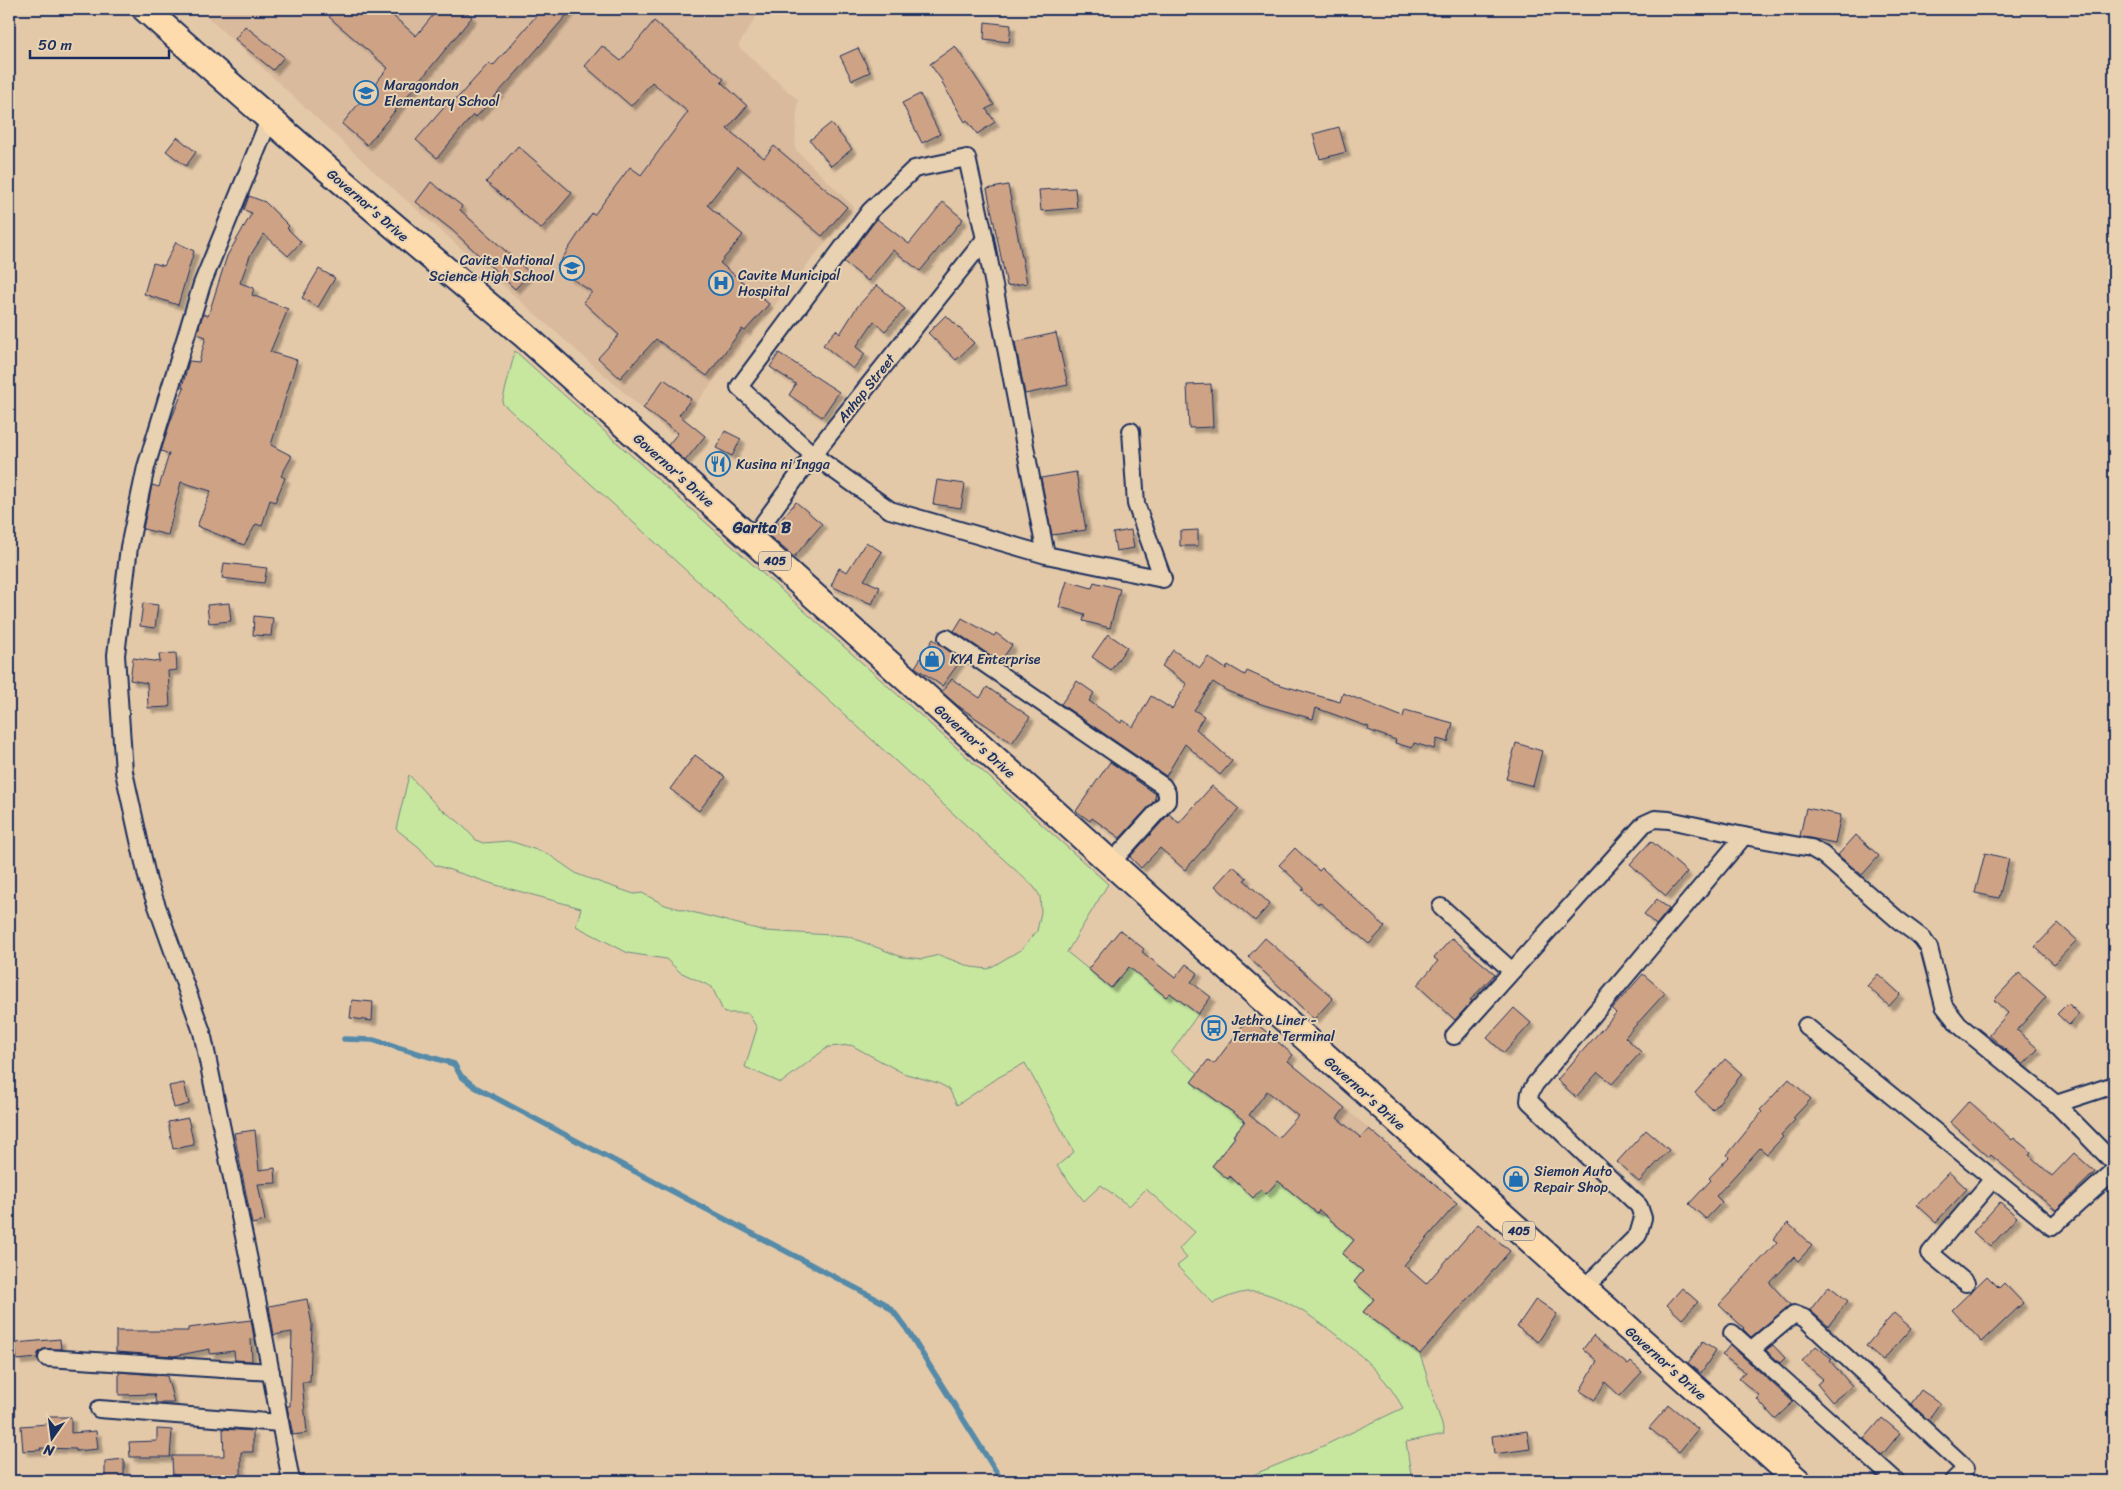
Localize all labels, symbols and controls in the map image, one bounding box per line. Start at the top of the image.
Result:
scale bar [30,28,169,60]
text: 50 m [38,32,73,58]
place label: Maragondon Elementary School [384,73,501,114]
school or university icon: Maragondon Elementary School [353,80,379,106]
street label: Governor's Drive [321,162,415,248]
place label: Cavite National Science High School [429,248,555,289]
school or university icon: Cavite National Science High School [559,255,585,281]
place label: Cavite Municipal Hospital [738,263,841,304]
hospital icon: Cavite Municipal Hospital [708,270,734,296]
street label: Anhap Street [830,347,903,429]
street label: Governor's Drive [627,427,720,514]
restaurant icon: Kusina ni Ingga [705,451,731,477]
place label: Kusina ni Ingga [736,452,831,477]
district label: Garita B [732,513,792,542]
road number: 405 [759,552,791,570]
shop icon: KYA Enterprise [919,646,945,672]
place label: KYA Enterprise [950,647,1041,672]
street label: Governor's Drive [928,698,1021,785]
place label: Jethro Liner - Ternate Terminal [1231,1008,1336,1049]
bus stop icon: Jethro Liner - Ternate Terminal [1201,1015,1227,1041]
street label: Governor's Drive [1318,1050,1411,1137]
place label: Siemon Auto Repair Shop [1534,1159,1612,1200]
shop icon: Siemon Auto Repair Shop [1503,1166,1529,1192]
road number: 405 [1503,1222,1535,1240]
street label: Governor's Drive [1619,1320,1712,1407]
north arrow [28,1412,78,1462]
text: N [41,1437,58,1464]

